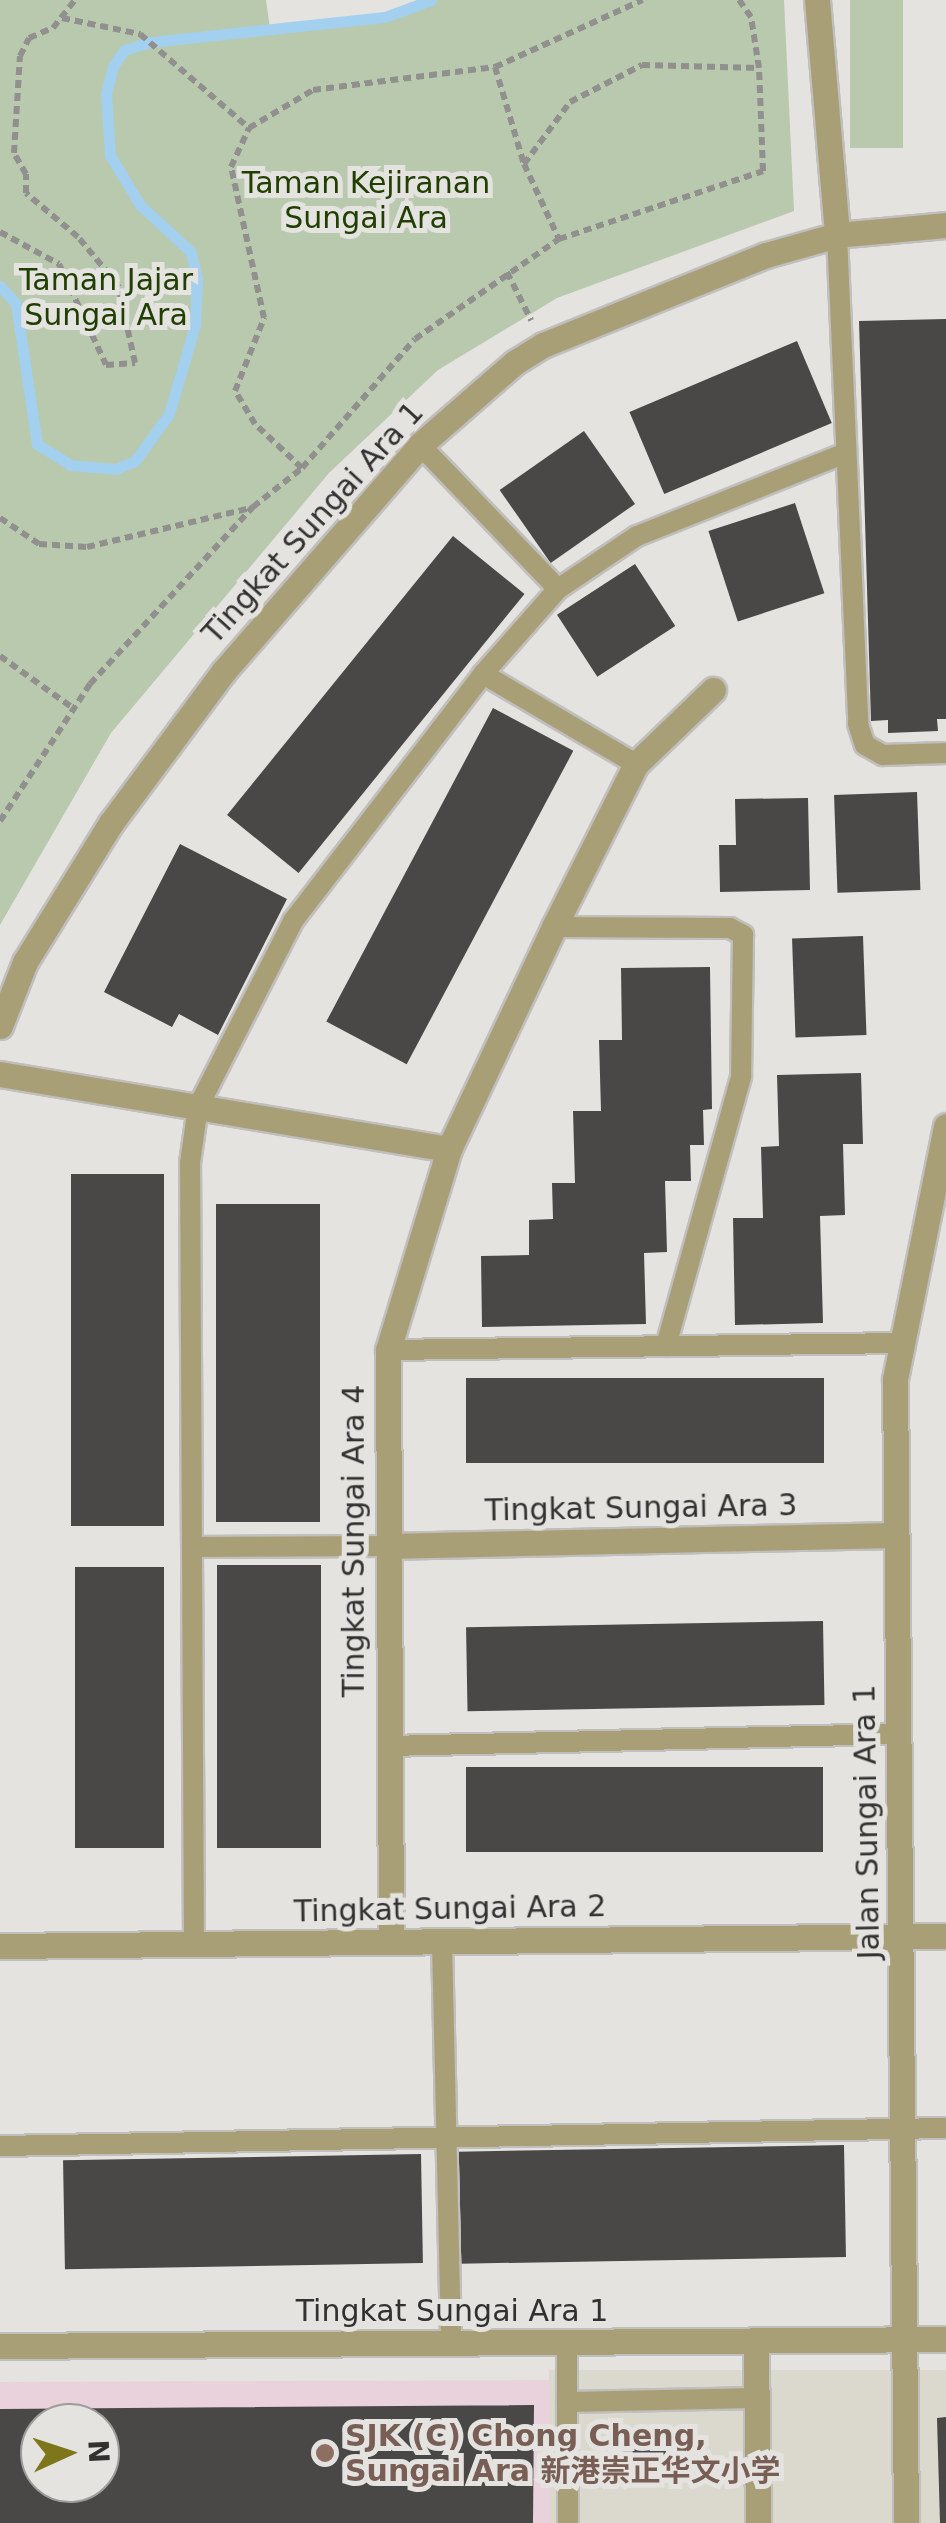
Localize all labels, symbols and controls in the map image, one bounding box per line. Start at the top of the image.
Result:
park label: Taman Kejiranan Sungai Ara [242,165,490,236]
park label: Taman Jajar Sungai Ara [19,262,193,332]
street label: Tingkat Sungai Ara 1 [195,395,431,651]
street label: Tingkat Sungai Ara 4 [336,1385,372,1697]
street label: Tingkat Sungai Ara 3 [484,1487,798,1529]
street label: Jalan Sungai Ara 1 [847,1684,887,1960]
street label: Tingkat Sungai Ara 2 [293,1888,607,1930]
street label: Tingkat Sungai Ara 1 [296,2293,608,2329]
north arrow [20,2403,120,2503]
place label: SJK (C) Chong Cheng, Sungai Ara 新港崇正华文小学 [345,2418,780,2488]
text: N [81,2439,116,2464]
marker: SJK (C) Chong Cheng, Sungai Ara 新港崇正华文小学 [314,2442,336,2464]

